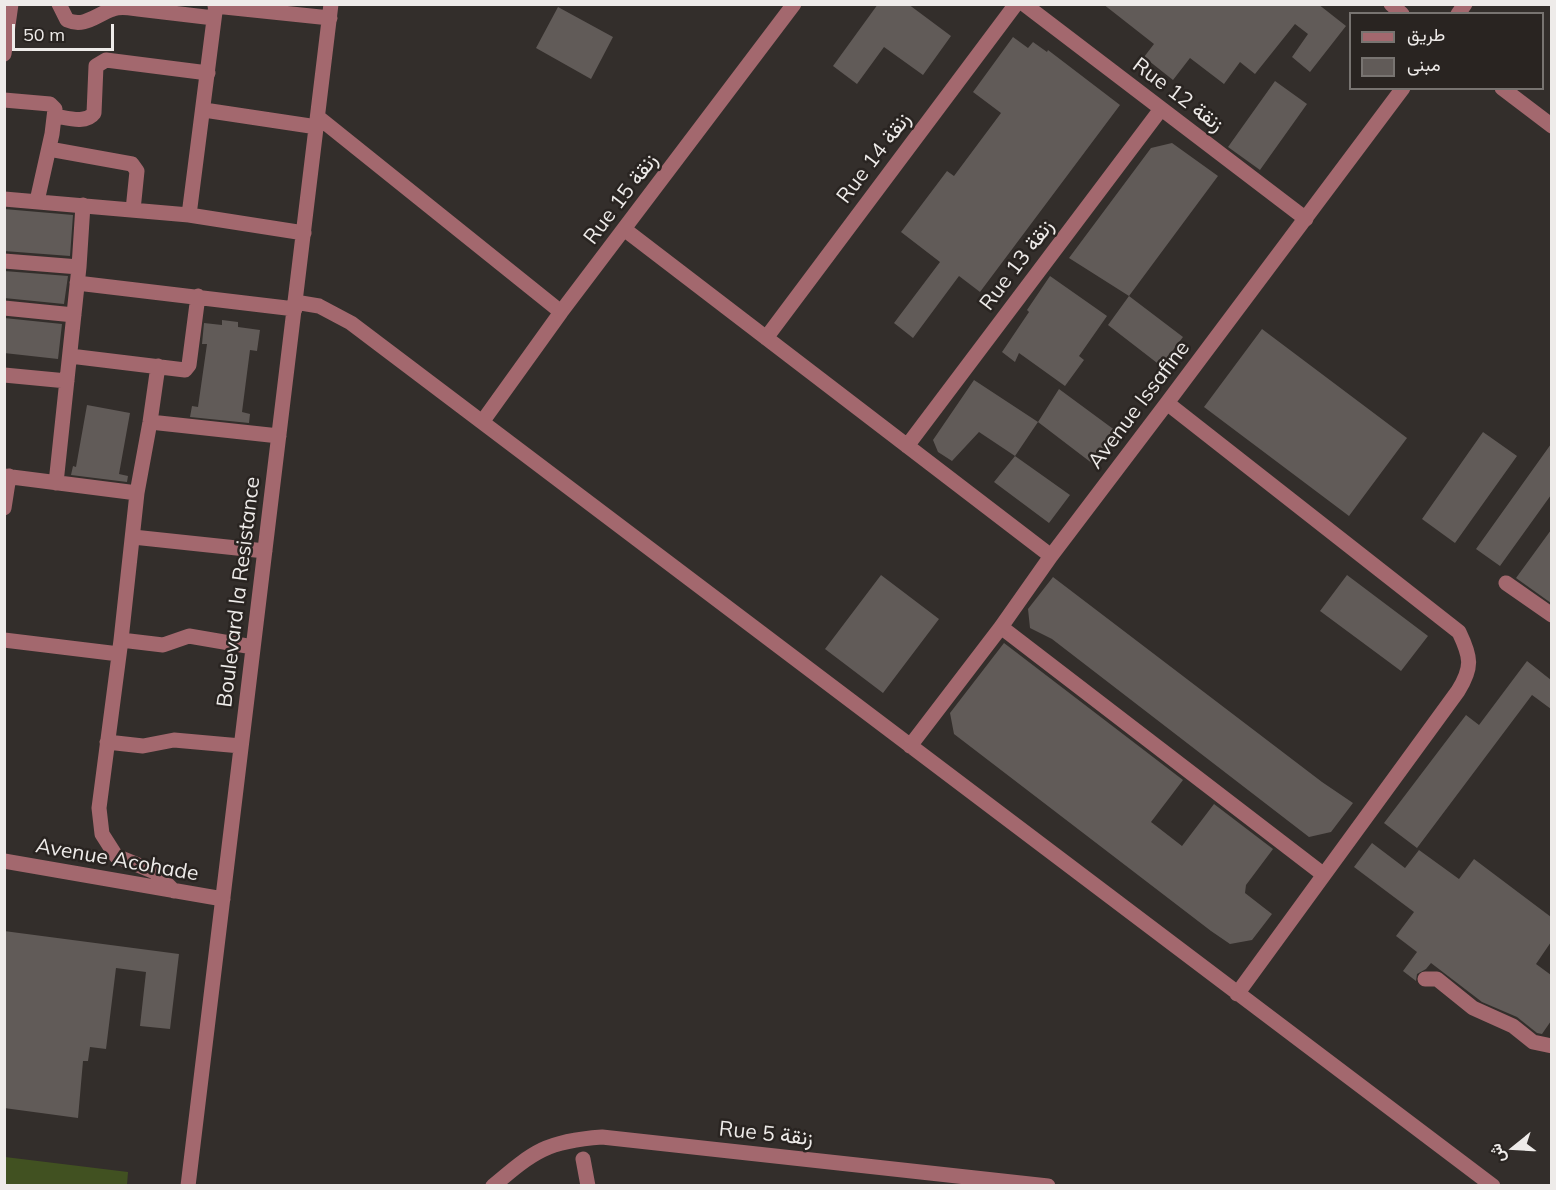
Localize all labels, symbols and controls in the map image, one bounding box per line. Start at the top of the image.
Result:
scale bar [15,12,117,50]
legend [1349,12,1544,90]
text: 50 m [23,23,65,46]
text: طريق [1407,23,1445,46]
street label: Rue 12 زنقة [1128,53,1228,137]
text: مبنى [1407,53,1441,76]
street label: Rue 14 زنقة [832,108,916,208]
street label: Rue 15 زنقة [579,149,663,249]
street label: Rue 13 زنقة [975,215,1059,315]
street label: Avenue Issafine [1083,336,1195,474]
street label: Boulevard la Resistance [212,475,266,709]
street label: Avenue Acohade [34,833,200,887]
street label: Rue 5 زنقة [718,1117,814,1151]
north arrow [1484,1118,1544,1178]
text: ش [1484,1141,1509,1166]

